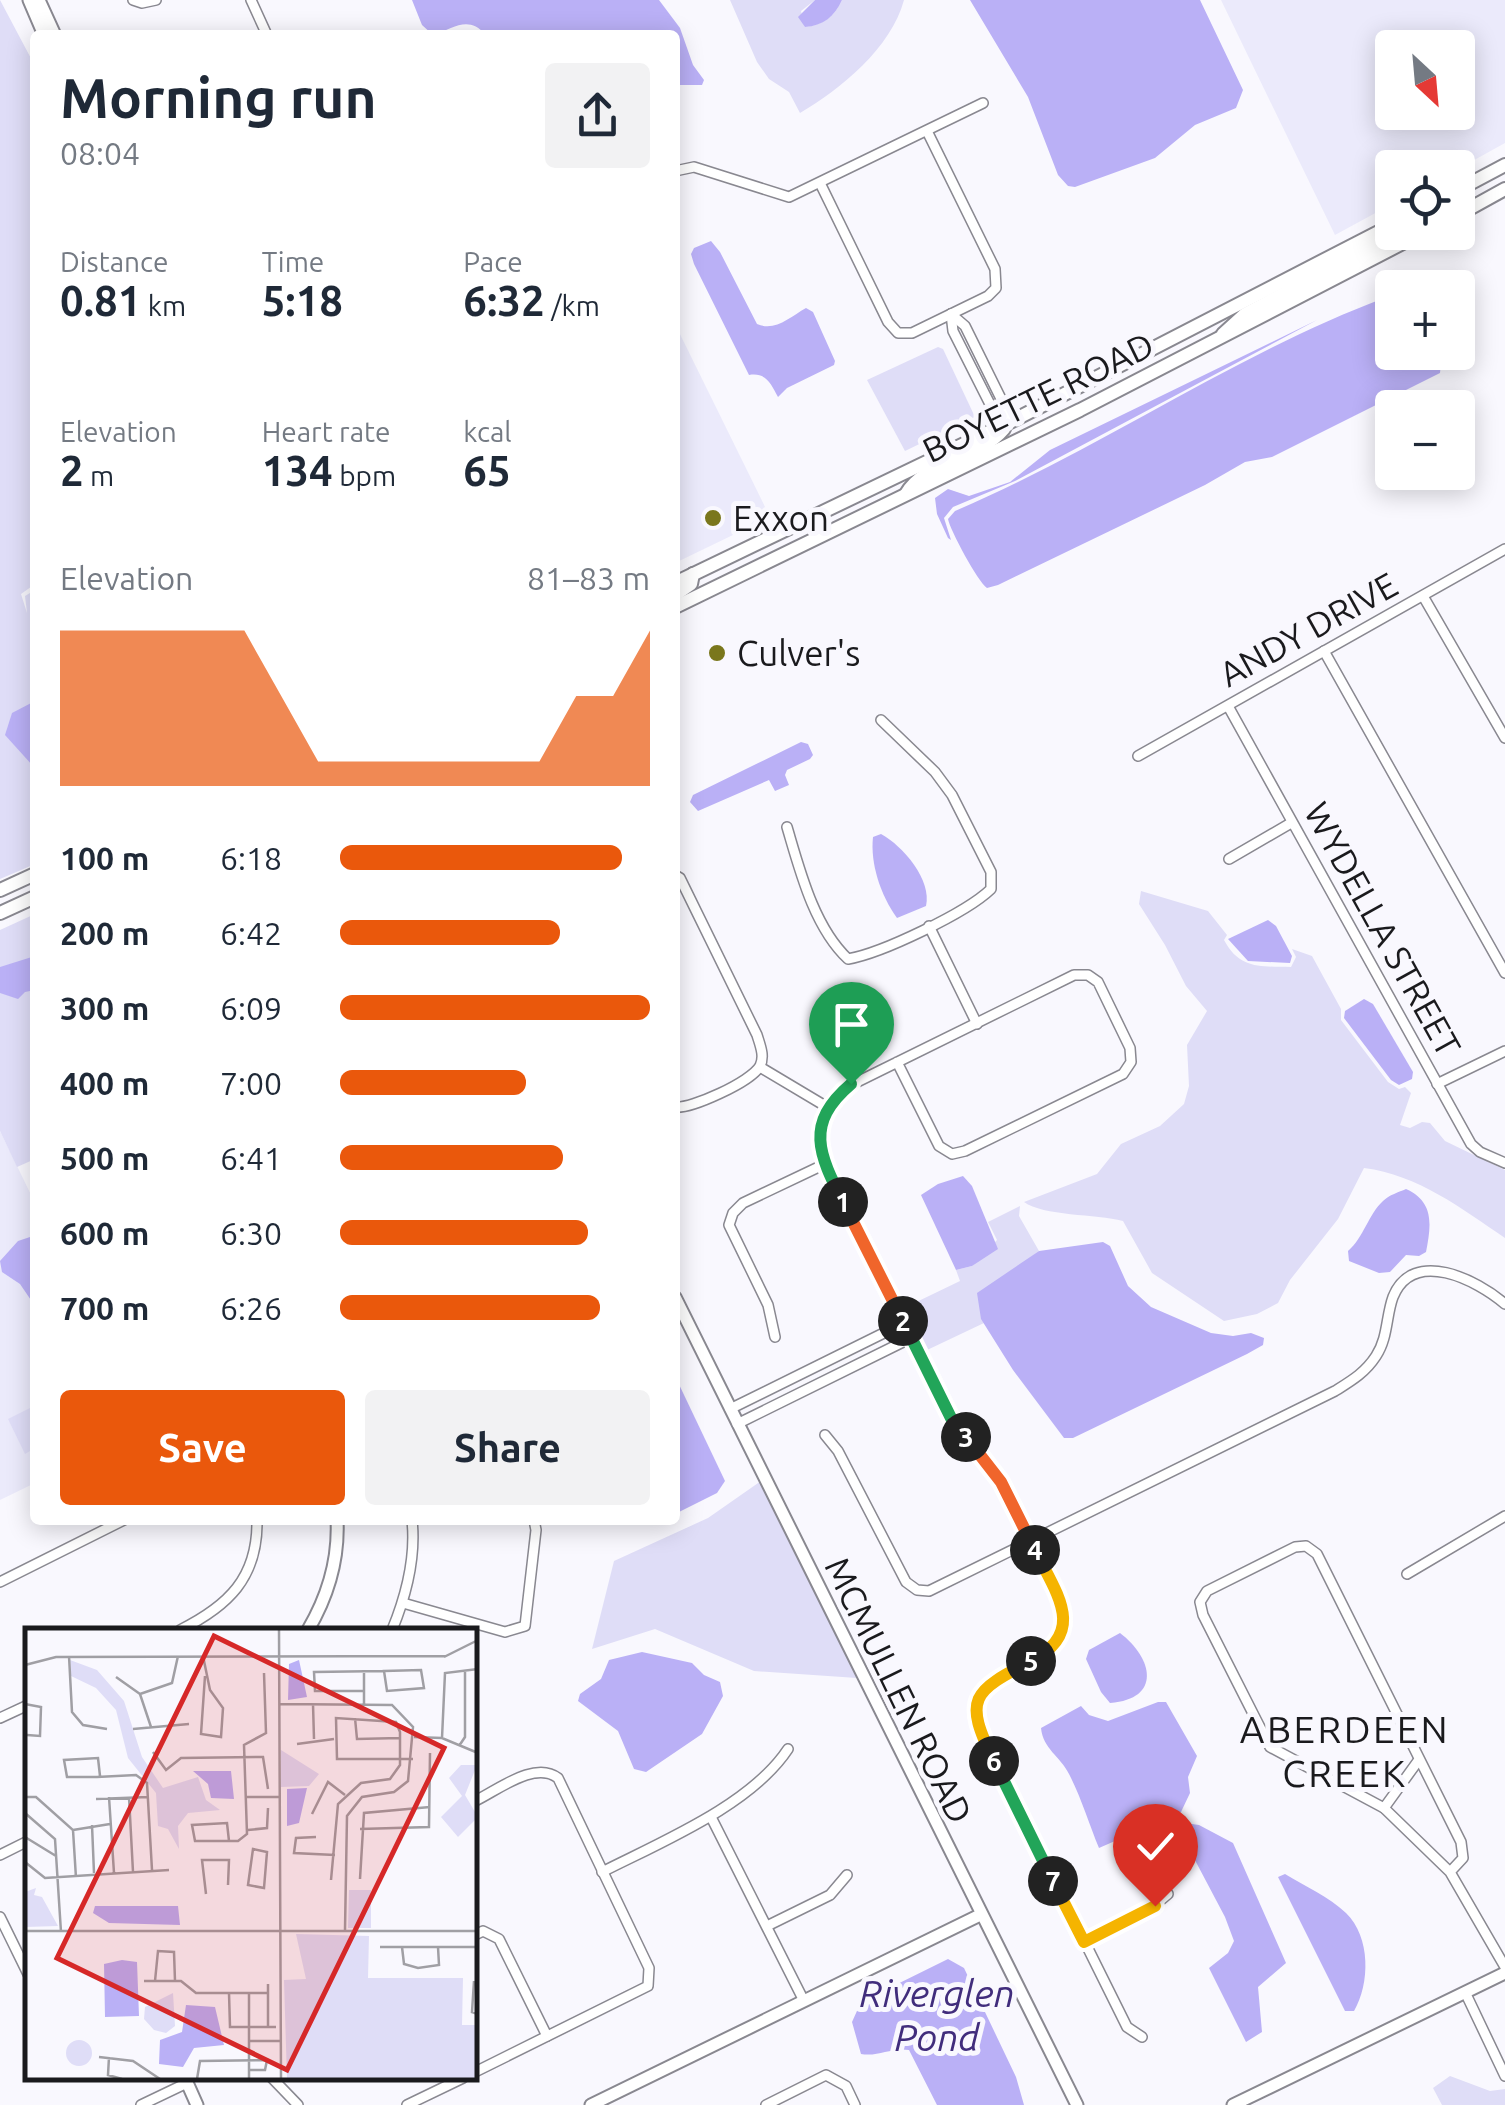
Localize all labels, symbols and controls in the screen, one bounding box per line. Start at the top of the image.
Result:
north arrow [1375,30,1475,130]
map controls [1375,30,1475,490]
button: share [545,63,650,168]
text: Morning run [60,67,377,128]
text: 08:04 [60,135,140,171]
button: locate [1375,150,1475,250]
text: Distance [60,246,168,277]
text: Time [262,246,324,277]
text: Pace [463,246,523,277]
button: + [1375,270,1475,370]
text: 0.81 [60,277,141,324]
text: 5:18 [262,277,343,324]
text: 6:32 [463,277,545,324]
text: km [141,290,186,321]
text: /km [545,290,600,321]
street label: BOYETTE ROAD [916,324,1160,470]
button: − [1375,390,1475,490]
text: Elevation [60,416,177,447]
text: Heart rate [262,416,390,447]
text: kcal [463,416,512,447]
text: 2 [60,447,84,494]
text: 134 [262,447,333,494]
text: 65 [463,447,511,494]
text: m [84,460,114,491]
text: bpm [333,460,396,491]
place label: Exxon [733,498,829,538]
marker: Exxon [702,507,724,529]
text: Elevation [60,560,193,596]
text: 81–83 m [527,560,650,596]
street label: ANDY DRIVE [1212,564,1404,694]
place label: Culver's [737,633,860,673]
marker: Culver's [706,642,728,664]
street label: WYDELLA STREET [1297,795,1469,1063]
text: 100 m [60,840,149,876]
text: 6:18 [220,840,282,876]
text: 200 m [60,915,149,951]
text: 6:42 [220,915,282,951]
pin [809,982,894,1085]
text: 300 m [60,990,149,1026]
text: 6:09 [220,990,282,1026]
icon: arrive [824,997,879,1052]
text: 400 m [60,1065,149,1101]
text: 7:00 [220,1065,282,1101]
text: 500 m [60,1140,149,1176]
text: 6:41 [220,1140,282,1176]
pin: 1 [818,1177,868,1227]
text: 1 [835,1186,851,1217]
text: 600 m [60,1215,149,1251]
text: 6:30 [220,1215,282,1251]
text: 700 m [60,1290,149,1326]
text: 6:26 [220,1290,282,1326]
pin: 2 [878,1296,928,1346]
text: 2 [895,1305,911,1336]
button: Save [60,1390,345,1505]
button: Share [365,1390,650,1505]
pin: 3 [941,1412,991,1462]
text: 3 [958,1421,974,1452]
pin: 4 [1010,1525,1060,1575]
text: 4 [1027,1534,1043,1565]
street label: MCMULLEN ROAD [817,1551,981,1829]
inset map [25,1628,478,2080]
pin: 5 [1006,1636,1056,1686]
text: 5 [1023,1645,1039,1676]
district label: ABERDEEN CREEK [1240,1708,1450,1794]
pin: 6 [969,1736,1019,1786]
text: 6 [986,1745,1002,1776]
pin [1113,1804,1198,1907]
icon: check [1128,1819,1183,1874]
pin: 7 [1028,1856,1078,1906]
text: 7 [1045,1865,1061,1896]
water label: Riverglen Pond [859,1972,1015,2058]

